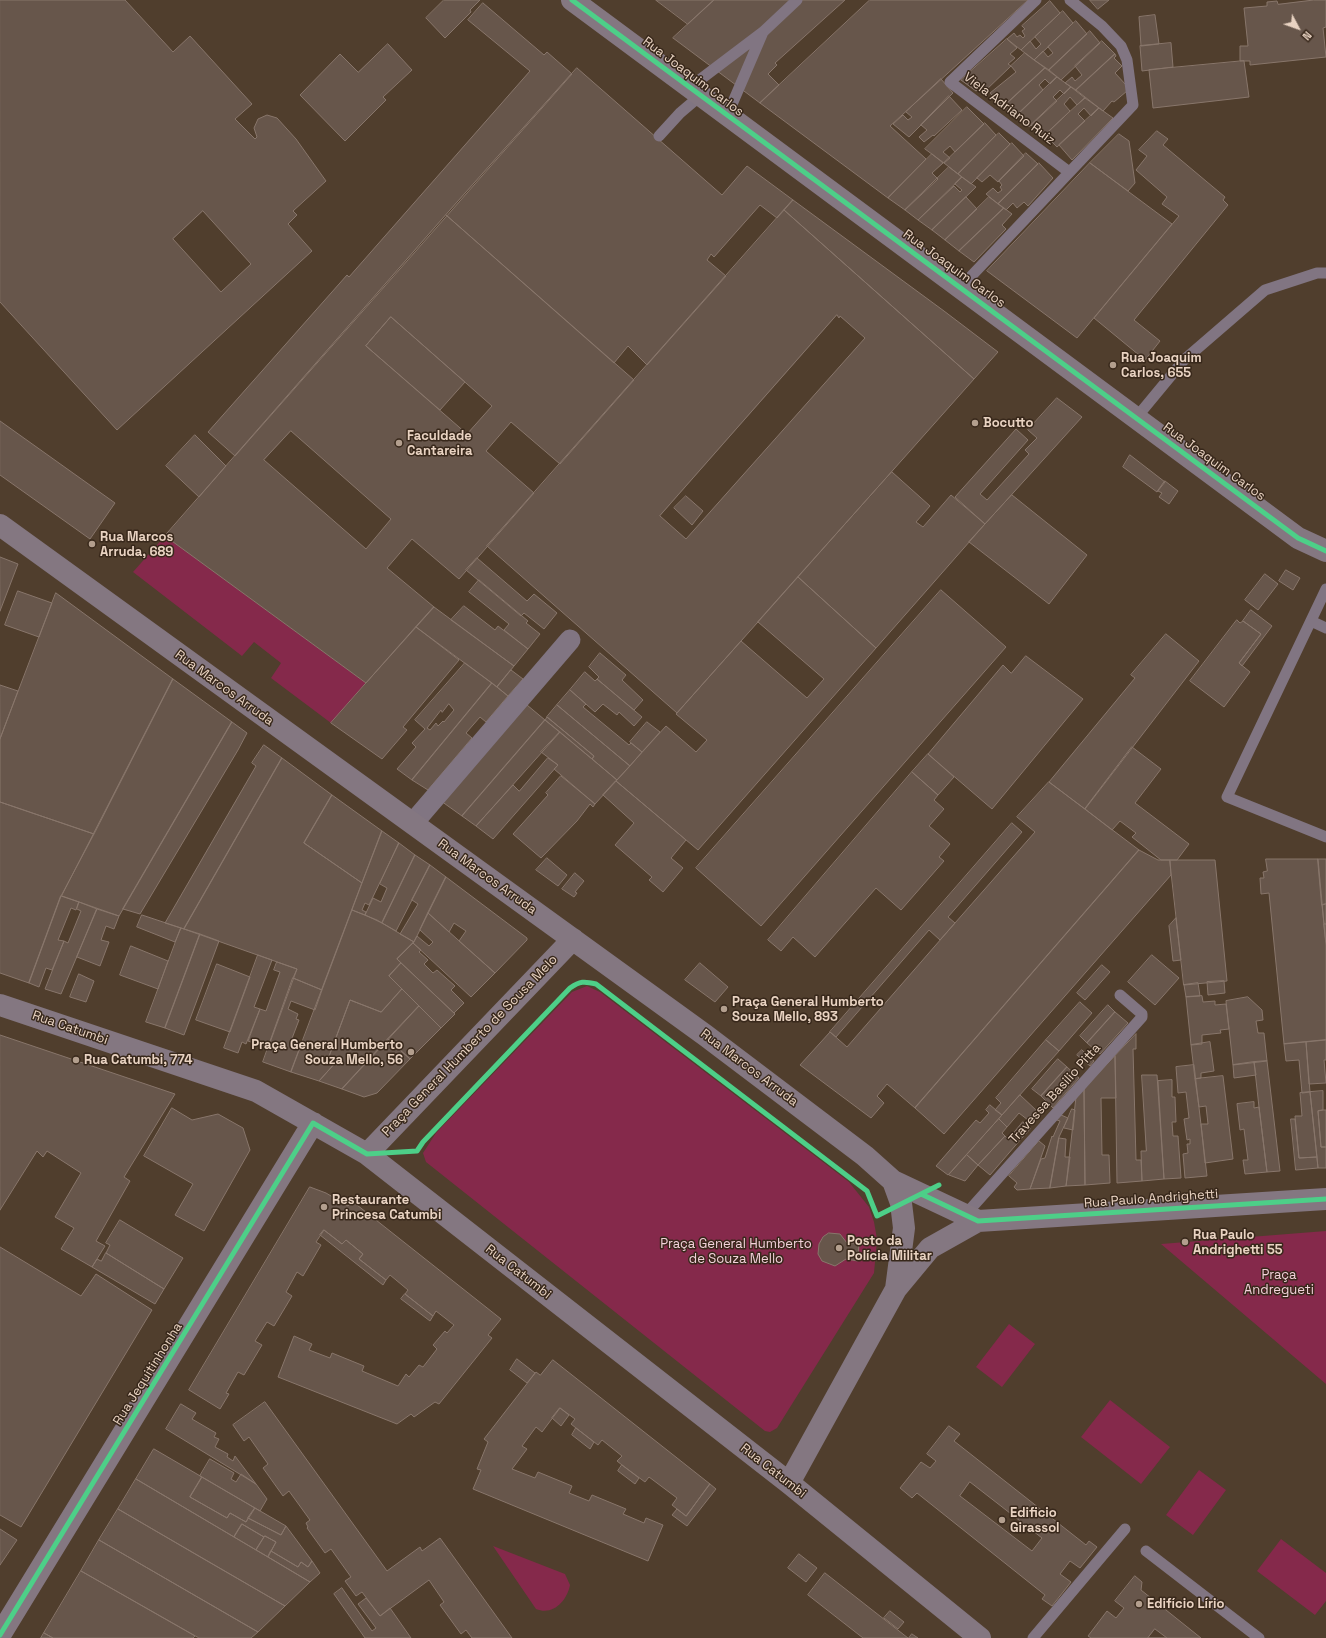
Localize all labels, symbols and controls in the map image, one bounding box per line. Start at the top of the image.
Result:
north arrow [1278,8,1318,48]
text: N [1299,28,1315,43]
street label: Rua Joaquim Carlos [639,34,747,120]
street label: Viela Adriano Ruiz [960,70,1058,148]
street label: Rua Joaquim Carlos [900,227,1008,311]
place label: Rua Joaquim Carlos, 655 [1121,350,1202,381]
marker: Rua Joaquim Carlos, 655 [1108,360,1118,370]
place label: Bocutto [983,415,1033,431]
marker: Bocutto [970,418,980,428]
street label: Rua Joaquim Carlos [1160,420,1268,504]
place label: Faculdade Cantareira [407,428,473,459]
marker: Faculdade Cantareira [394,438,404,448]
place label: Rua Marcos Arruda, 689 [100,529,173,560]
marker: Rua Marcos Arruda, 689 [87,539,97,549]
street label: Rua Marcos Arruda [172,647,276,729]
street label: Rua Marcos Arruda [435,836,539,918]
street label: Praça General Humberto de Sousa Melo [379,952,561,1140]
place label: Praça General Humberto Souza Mello, 893 [732,994,884,1025]
marker: Praça General Humberto Souza Mello, 893 [719,1004,729,1014]
street label: Rua Catumbi [30,1008,110,1048]
street label: Rua Marcos Arruda [697,1026,801,1110]
place label: Praça General Humberto Souza Mello, 56 [251,1037,403,1068]
street label: Travessa Basilio Pitta [1006,1041,1104,1147]
marker: Praça General Humberto Souza Mello, 56 [406,1047,416,1057]
place label: Rua Catumbi, 774 [84,1052,192,1068]
marker: Rua Catumbi, 774 [71,1055,81,1065]
street label: Rua Paulo Andrighetti [1083,1187,1219,1211]
place label: Restaurante Princesa Catumbi [332,1192,441,1223]
marker: Restaurante Princesa Catumbi [319,1202,329,1212]
place label: Rua Paulo Andrighetti 55 [1193,1227,1282,1258]
place label: Posto da Polícia Militar [847,1233,932,1264]
park label: Praça General Humberto de Souza Mello [660,1236,812,1267]
marker: Rua Paulo Andrighetti 55 [1180,1237,1190,1247]
street label: Rua Catumbi [482,1242,554,1302]
marker: Posto da Polícia Militar [834,1243,844,1253]
park label: Praça Andregueti [1244,1267,1314,1298]
street label: Rua Jequitinhonha [110,1320,186,1428]
street label: Rua Catumbi [737,1441,809,1501]
place label: Edificio Girassol [1010,1505,1060,1536]
marker: Edificio Girassol [997,1515,1007,1525]
place label: Edifício Lírio [1147,1596,1224,1612]
marker: Edifício Lírio [1134,1599,1144,1609]

